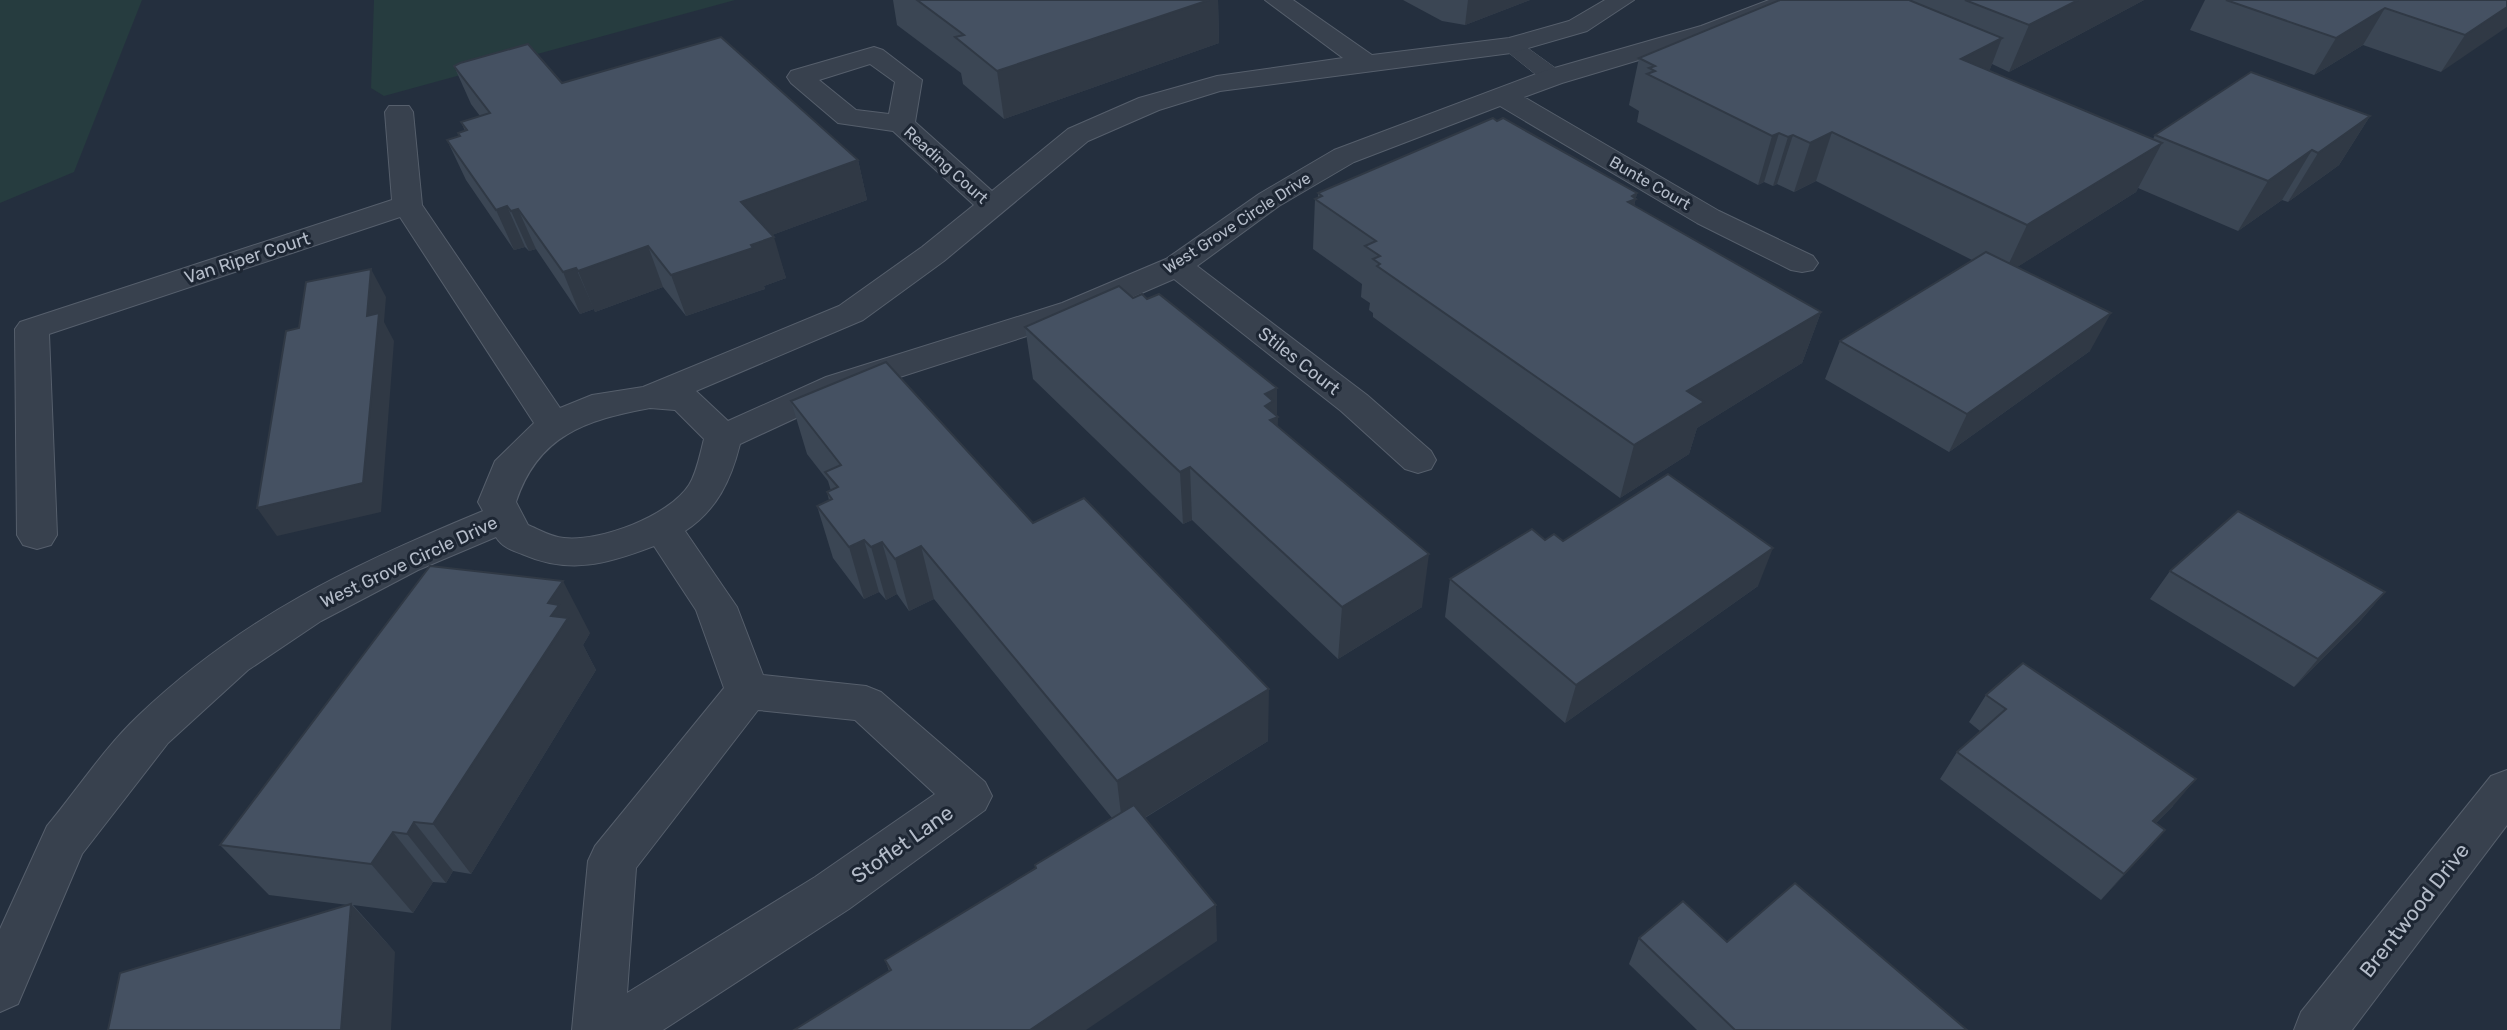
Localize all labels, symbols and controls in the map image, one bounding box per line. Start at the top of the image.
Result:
street label: Reading Court [900,122,992,208]
street label: Bunte Court [1606,152,1694,214]
street label: West Grove Circle Drive [1160,168,1314,278]
street label: Van Riper Court [181,227,313,289]
street label: Stiles Court [1254,322,1344,400]
street label: West Grove Circle Drive [317,511,501,613]
street label: Stoflet Lane [846,800,958,888]
street label: Brentwood Drive [2354,838,2474,982]

